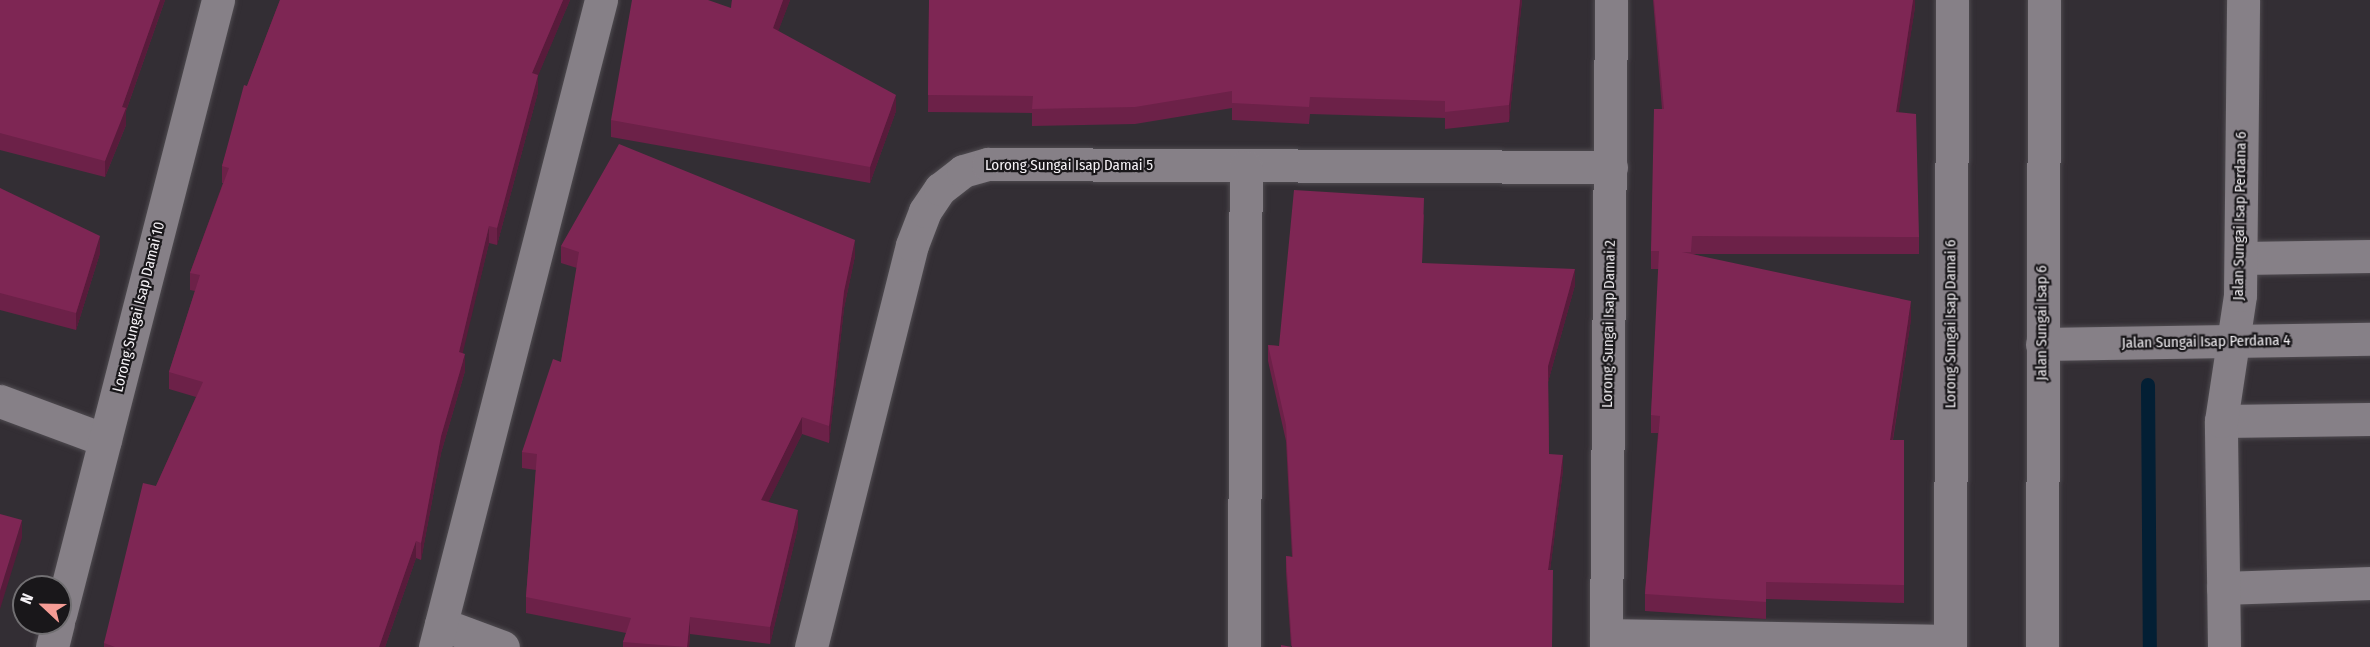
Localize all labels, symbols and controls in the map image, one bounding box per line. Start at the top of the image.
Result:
street label: Jalan Sungai Isap Perdana 6 [2230,131,2250,301]
street label: Lorong Sungai Isap Damai 5 [985,157,1153,175]
street label: Lorong Sungai Isap Damai 10 [109,220,169,394]
street label: Lorong Sungai Isap Damai 2 [1599,240,1619,408]
street label: Lorong Sungai Isap Damai 6 [1942,240,1960,408]
street label: Jalan Sungai Isap 6 [2033,265,2051,381]
street label: Jalan Sungai Isap Perdana 4 [2122,332,2290,352]
north arrow [12,575,72,635]
text: N [16,591,37,607]

